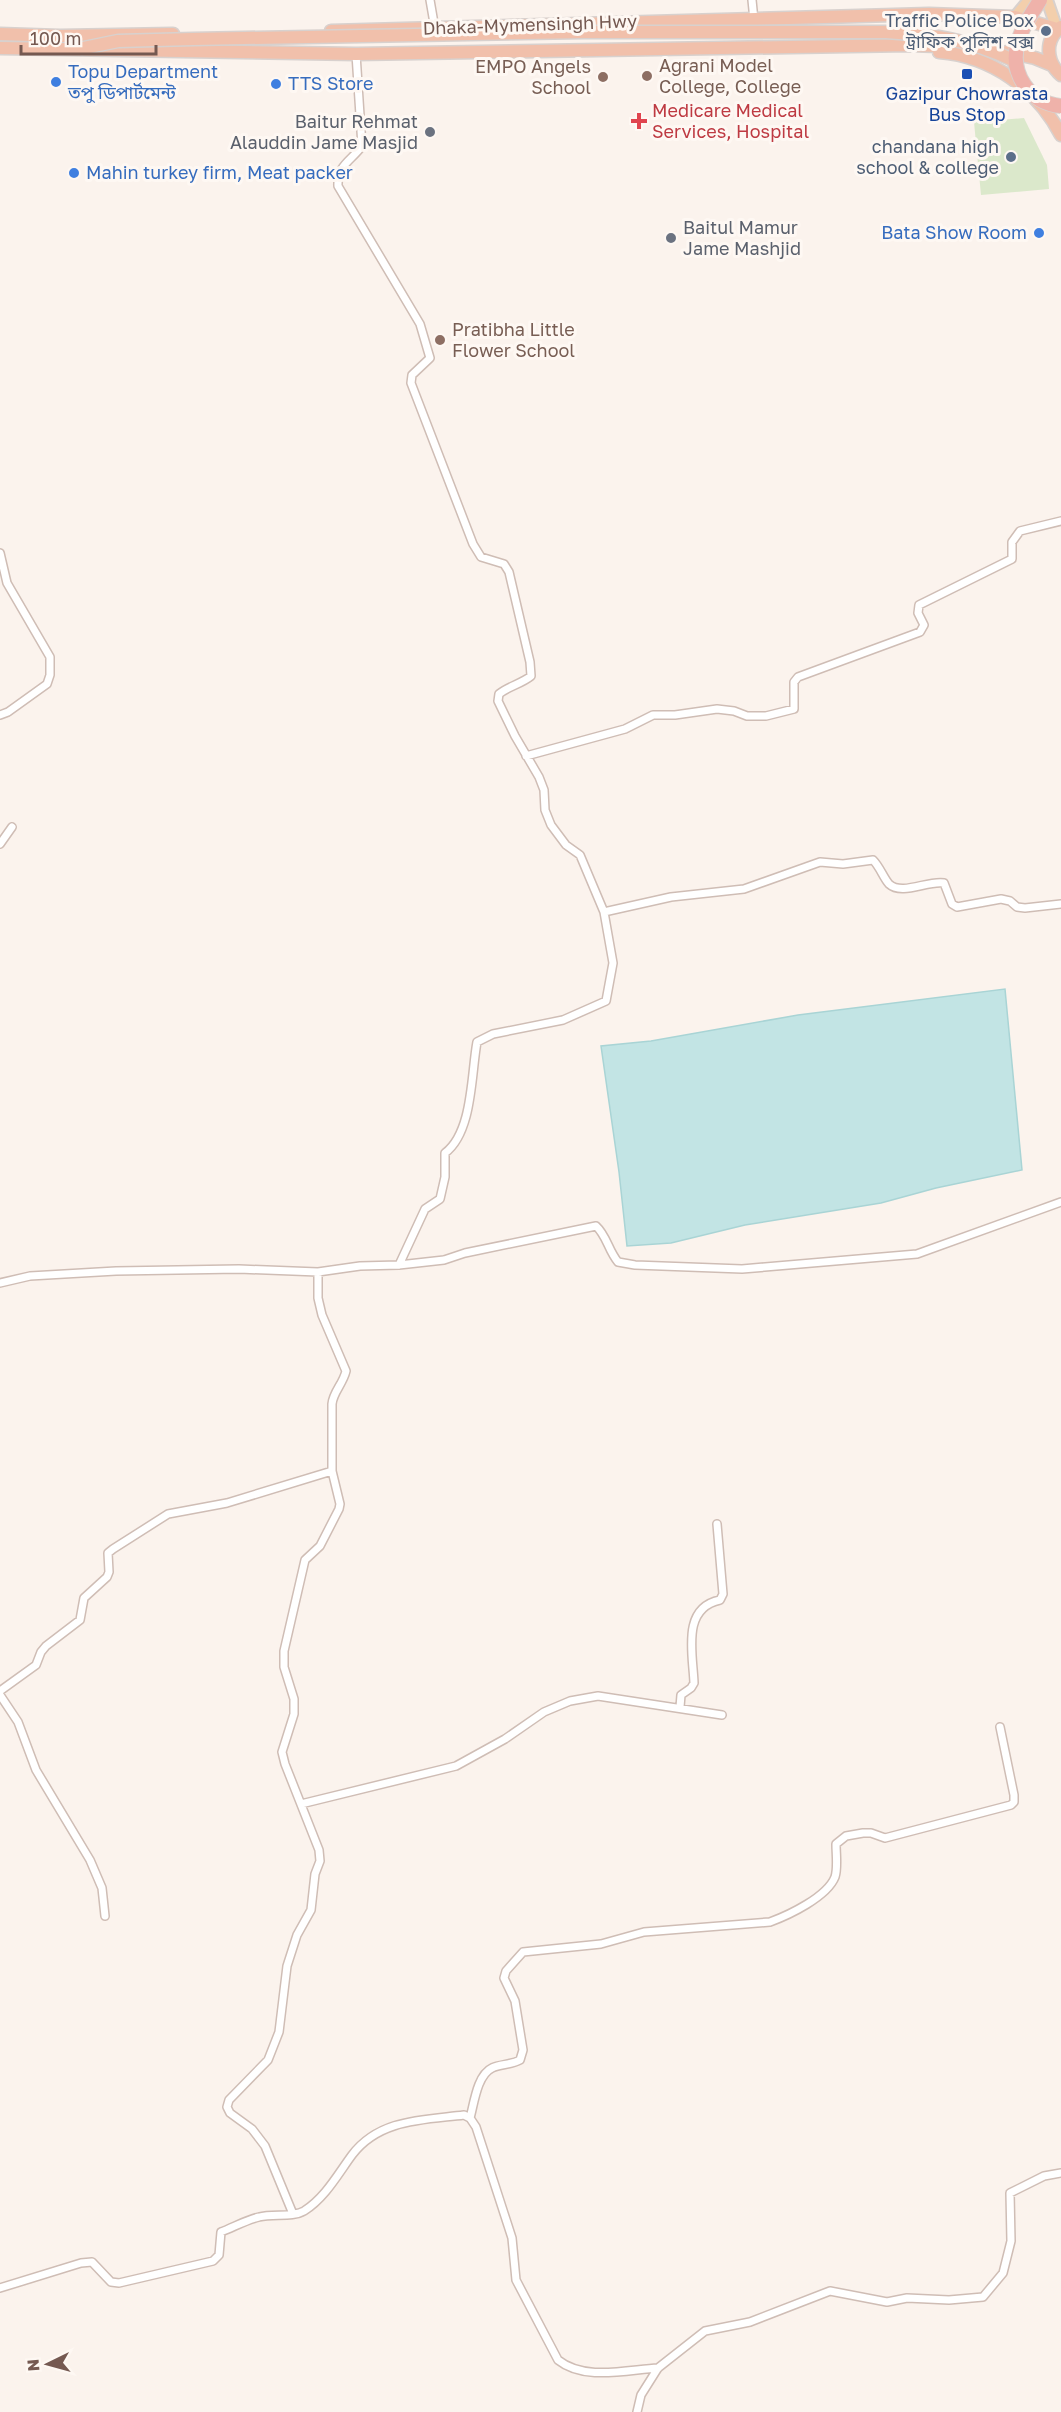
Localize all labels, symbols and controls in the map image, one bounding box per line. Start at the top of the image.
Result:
street label: Dhaka-Mymensingh Hwy [422,9,638,39]
place label: Traffic Police Box ট্রাফিক পুলিশ বক্স [885,9,1035,53]
scale bar [21,18,156,56]
marker: Traffic Police Box ট্রাফিক পুলিশ বক্স [1039,24,1053,38]
text: 100 m [30,27,81,49]
place label: Agrani Model College, College [659,54,801,97]
place label: EMPO Angels School [475,55,591,98]
place label: Topu Department তপু ডিপার্টমেন্ট [67,60,218,104]
marker: Gazipur Chowrasta Bus Stop [960,67,974,81]
marker: Agrani Model College, College [640,69,654,83]
marker: EMPO Angels School [596,70,610,84]
place label: TTS Store [288,72,373,94]
marker: Topu Department তপু ডিপার্টমেন্ট [49,75,63,89]
marker: TTS Store [269,77,283,91]
place label: Gazipur Chowrasta Bus Stop [886,82,1048,125]
place label: Medicare Medical Services, Hospital [652,99,809,142]
place label: Baitur Rehmat Alauddin Jame Masjid [230,110,418,153]
marker: Medicare Medical Services, Hospital [630,112,648,130]
marker: Baitur Rehmat Alauddin Jame Masjid [423,125,437,139]
place label: chandana high school & college [856,135,999,178]
marker: chandana high school & college [1004,150,1018,164]
place label: Mahin turkey firm, Meat packer [86,161,353,183]
marker: Mahin turkey firm, Meat packer [67,166,81,180]
place label: Baitul Mamur Jame Mashjid [683,216,801,259]
place label: Bata Show Room [881,221,1027,243]
marker: Bata Show Room [1032,226,1046,240]
marker: Baitul Mamur Jame Mashjid [664,231,678,245]
place label: Pratibha Little Flower School [452,318,575,361]
marker: Pratibha Little Flower School [433,333,447,347]
north arrow [18,2334,78,2394]
text: N [23,2358,44,2372]

